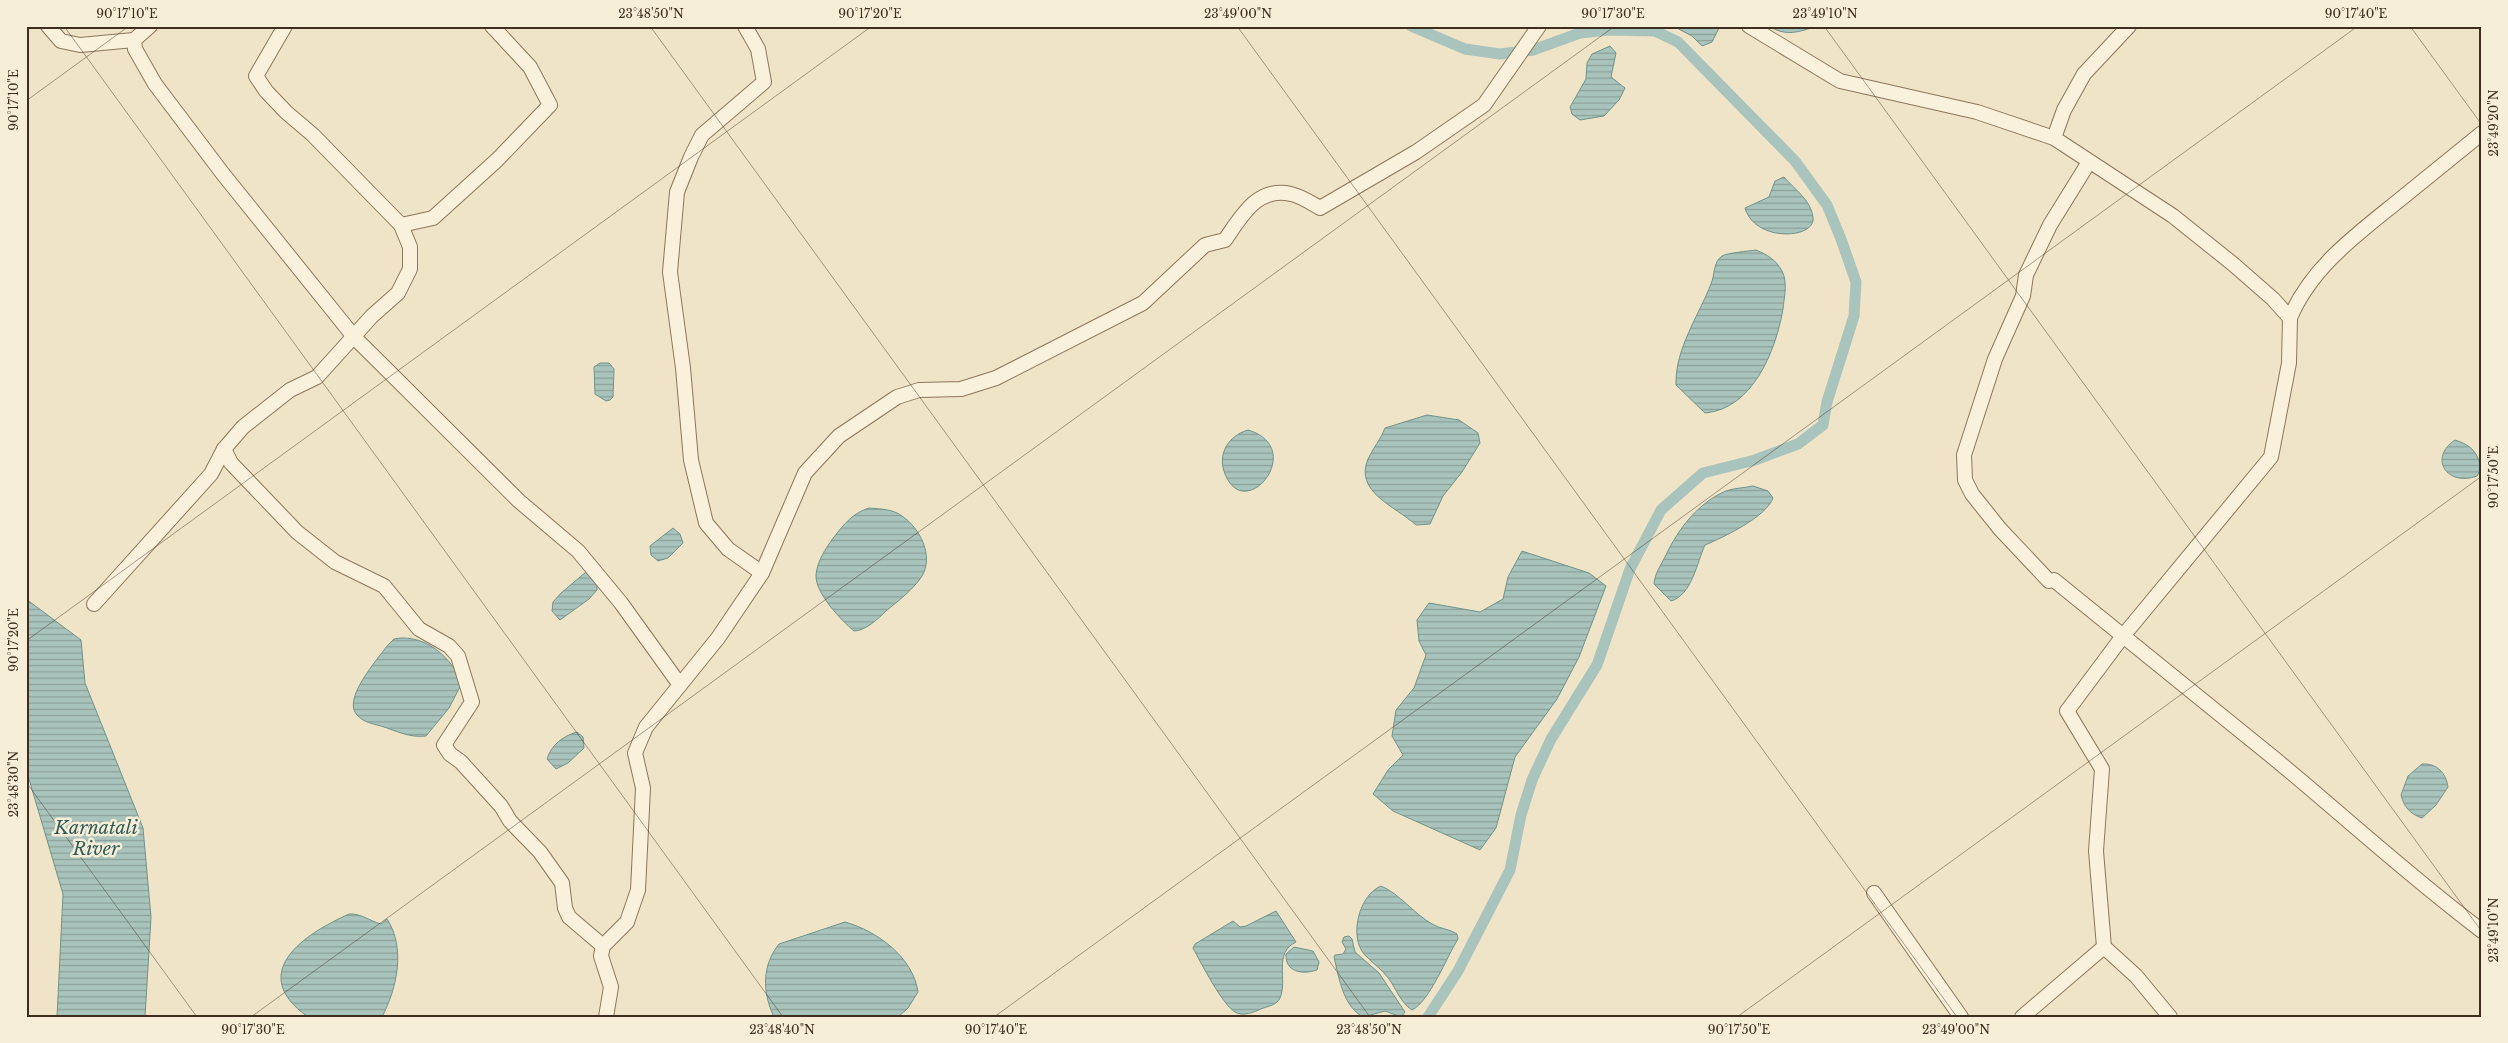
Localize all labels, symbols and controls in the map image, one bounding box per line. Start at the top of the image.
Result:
text: 90°17'10"E [96,6,158,21]
text: 23°48'50"N [618,6,684,21]
text: 90°17'20"E [838,6,902,21]
text: 23°49'00"N [1204,6,1272,21]
text: 90°17'30"E [1581,6,1645,21]
text: 23°49'10"N [1793,6,1858,21]
text: 90°17'40"E [2325,6,2388,21]
text: 90°17'10"E [6,69,21,131]
text: 23°49'20"N [2486,89,2501,157]
text: 90°17'50"E [2486,445,2501,508]
text: 90°17'20"E [6,608,21,672]
text: 23°48'30"N [6,751,21,817]
water label: Karnatali River [53,817,138,860]
text: 23°49'10"N [2486,897,2501,962]
text: 90°17'30"E [221,1022,285,1037]
text: 23°48'40"N [749,1022,815,1037]
text: 90°17'40"E [965,1022,1028,1037]
text: 23°48'50"N [1336,1022,1402,1037]
text: 90°17'50"E [1708,1022,1771,1037]
text: 23°49'00"N [1922,1022,1990,1037]

